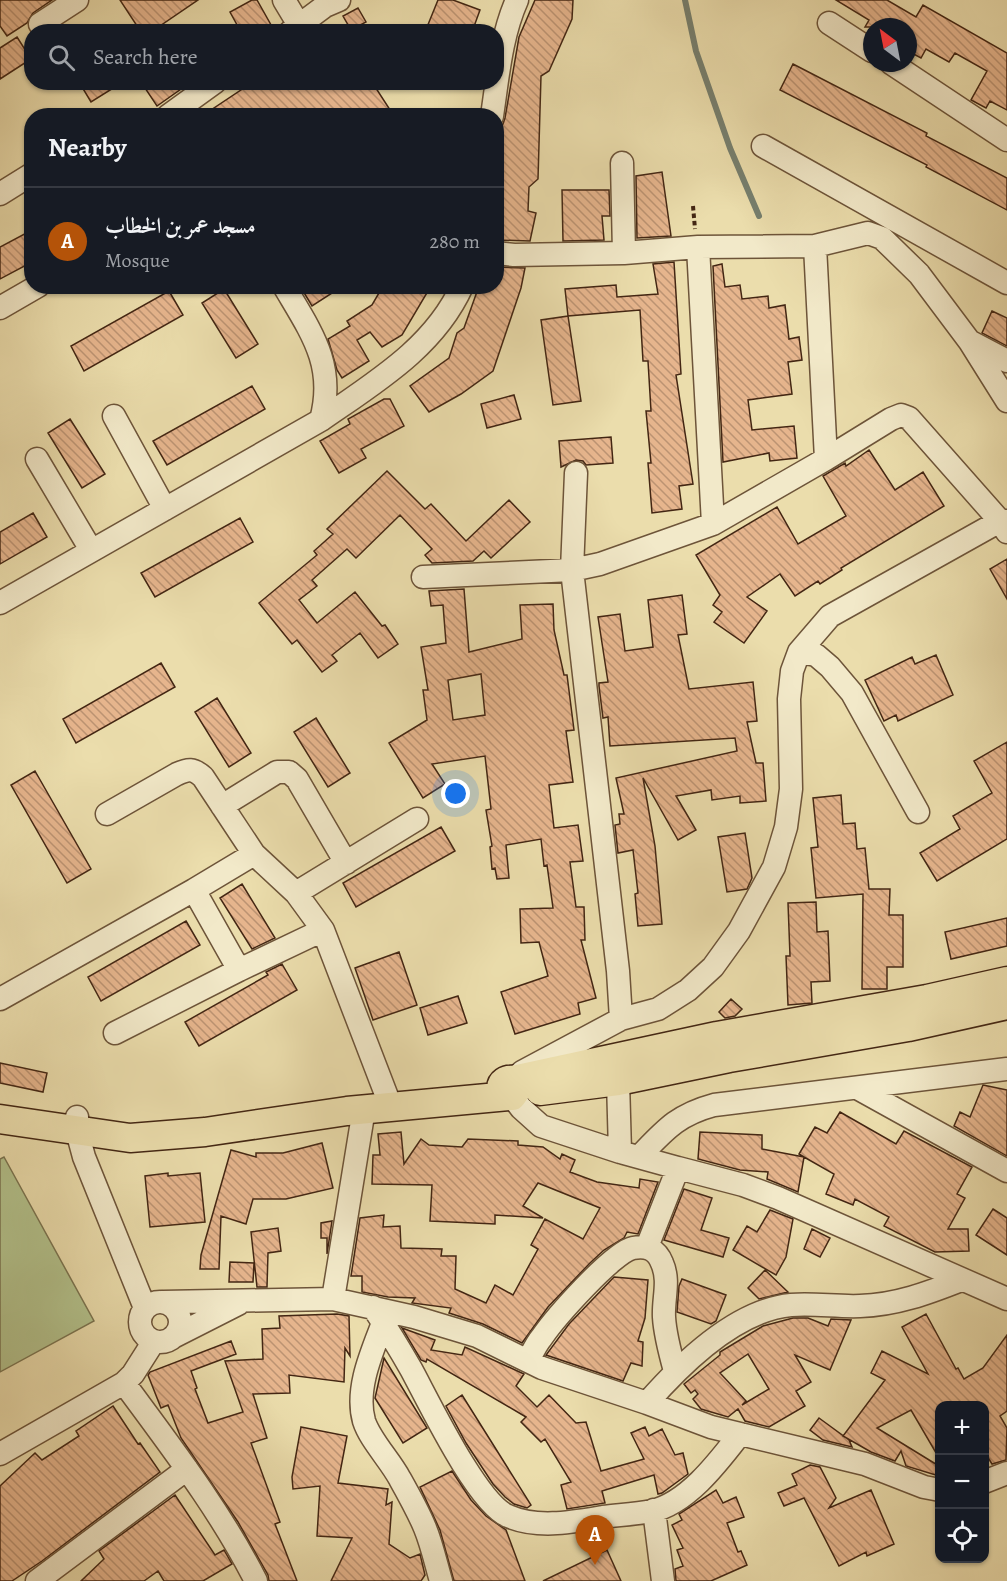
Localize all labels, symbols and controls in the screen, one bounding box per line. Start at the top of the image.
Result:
north arrow [863,18,917,72]
search box [24,24,504,90]
icon: search [45,41,78,74]
text: Search here [93,42,198,72]
text: Nearby [48,130,127,165]
text: مسجد عمر بن الخطاب [105,211,255,241]
text: A [61,228,74,255]
text: 280 m [430,228,480,255]
text: Mosque [105,247,170,274]
your location [441,779,470,808]
map controls [935,1401,989,1563]
button: + [935,1401,989,1455]
button: − [935,1455,989,1509]
button: locate [935,1509,989,1563]
pin: A [576,1516,614,1565]

